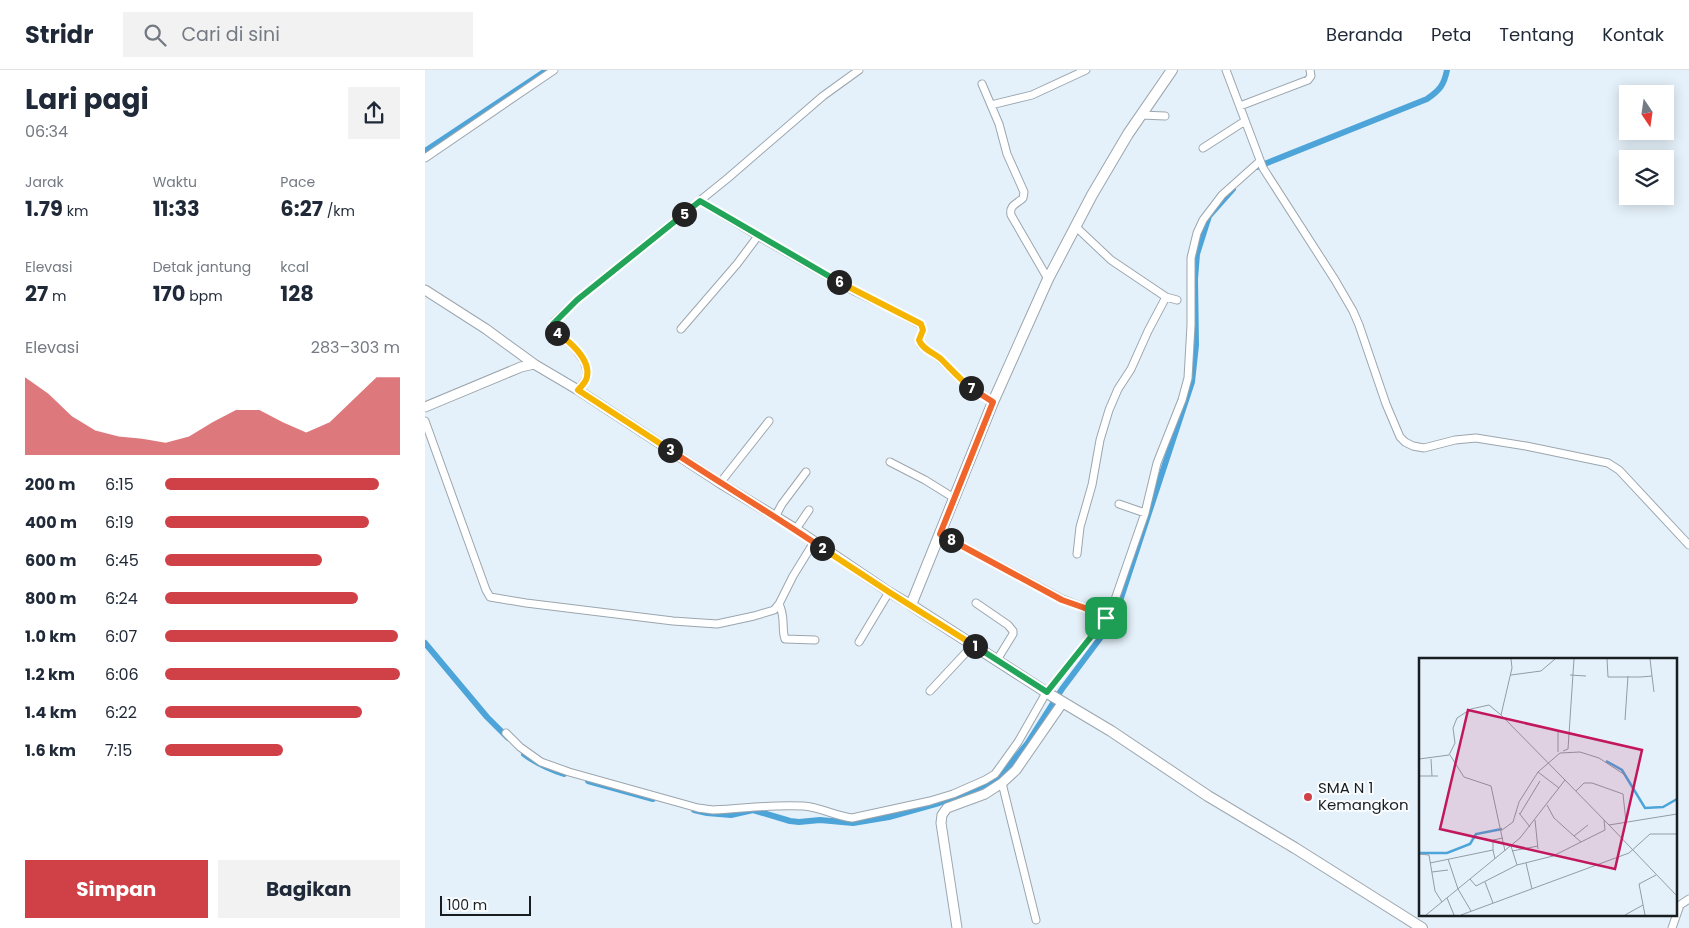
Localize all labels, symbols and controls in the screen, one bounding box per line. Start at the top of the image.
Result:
search box [123,12,473,57]
text: Stridr [25,18,93,51]
icon: search [141,21,169,49]
text: Cari di sini [181,21,280,48]
text: Beranda [1326,22,1403,47]
text: Peta [1431,22,1471,47]
text: Tentang [1499,22,1574,47]
text: Kontak [1602,22,1664,47]
text: Lari pagi [25,80,149,119]
north arrow [1619,85,1674,140]
map controls [1619,85,1674,205]
button: share [348,87,400,139]
text: 06:34 [25,120,68,143]
button: layers [1619,150,1674,205]
text: Jarak [25,172,64,192]
text: Waktu [153,172,197,192]
text: Pace [280,172,315,192]
text: 1.79 [25,194,63,223]
text: 11:33 [153,194,200,223]
text: 6:27 [280,194,323,223]
text: km [63,201,88,221]
text: /km [323,201,355,221]
pin: 5 [671,202,697,226]
text: 5 [680,204,689,224]
text: Elevasi [25,257,72,277]
text: Detak jantung [153,257,251,277]
text: kcal [280,257,309,277]
pin: 6 [827,270,851,294]
text: 6 [835,272,844,292]
text: 27 [25,279,48,308]
text: 170 [153,279,185,308]
text: 128 [280,279,314,308]
text: m [48,286,66,306]
text: bpm [185,286,223,306]
pin: 4 [545,320,569,346]
text: 4 [553,323,562,343]
text: Elevasi [25,336,79,359]
text: 283–303 m [311,336,400,359]
pin: 7 [959,376,983,400]
text: 7 [968,378,975,398]
pin: 3 [657,438,683,462]
text: 3 [666,440,675,460]
text: 200 m [25,473,75,496]
text: 6:15 [105,473,134,496]
text: 400 m [25,511,77,534]
text: 6:19 [105,511,134,534]
pin: 8 [939,528,963,552]
text: 8 [947,530,956,550]
pin: 2 [809,536,835,560]
text: 2 [819,538,827,558]
text: 600 m [25,549,76,572]
text: 6:45 [105,549,139,572]
text: 800 m [25,587,77,610]
text: 6:24 [105,587,138,610]
pin [1085,597,1127,639]
icon: arrive [1092,604,1120,632]
text: 1.0 km [25,625,76,648]
text: 6:07 [105,625,137,648]
pin: 1 [963,634,987,658]
text: 1 [973,636,978,656]
inset map [1419,658,1677,916]
text: 1.2 km [25,663,75,686]
text: 6:06 [105,663,139,686]
text: 1.4 km [25,701,77,724]
text: 6:22 [105,701,137,724]
text: 1.6 km [25,739,76,762]
text: 7:15 [105,739,132,762]
place label: SMA N 1 Kemangkon [1318,777,1409,815]
marker: SMA N 1 Kemangkon [1302,791,1314,803]
button: Simpan [25,860,208,918]
button: Bagikan [218,860,400,918]
scale bar [440,893,531,916]
text: 100 m [447,895,487,915]

